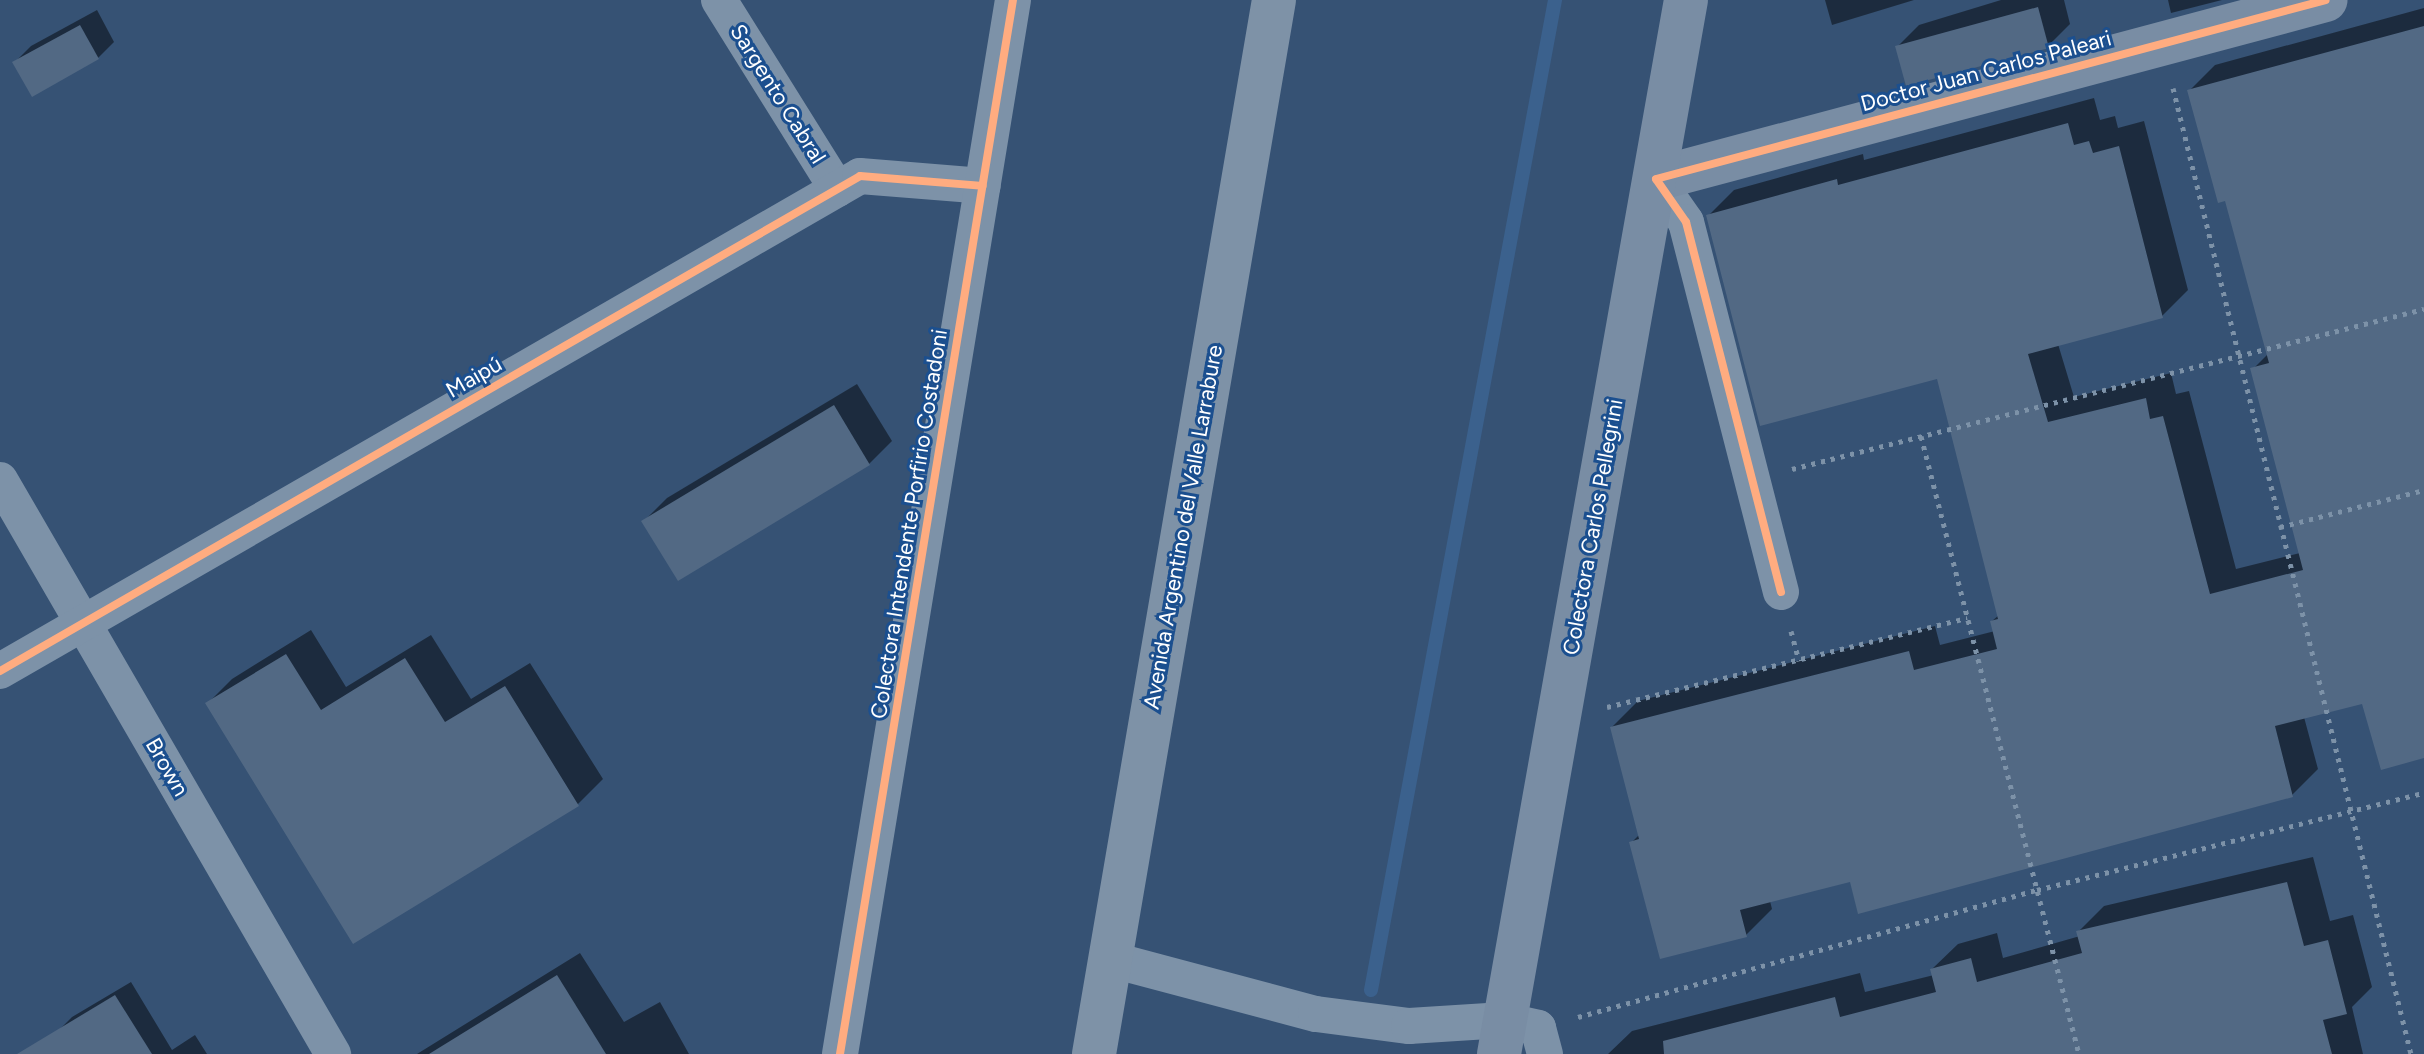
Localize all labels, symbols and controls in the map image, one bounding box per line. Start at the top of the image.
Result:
street label: Sargento Cabral [725,19,831,169]
street label: Doctor Juan Carlos Paleari [1858,25,2114,117]
street label: Colectora Intendente Porfirio Costadoni [865,327,953,721]
street label: Avenida Argentino del Valle Larrabure [1138,343,1228,711]
street label: Maipú [441,351,507,403]
street label: Colectora Carlos Pellegrini [1557,397,1629,657]
street label: Brown [140,733,194,801]

